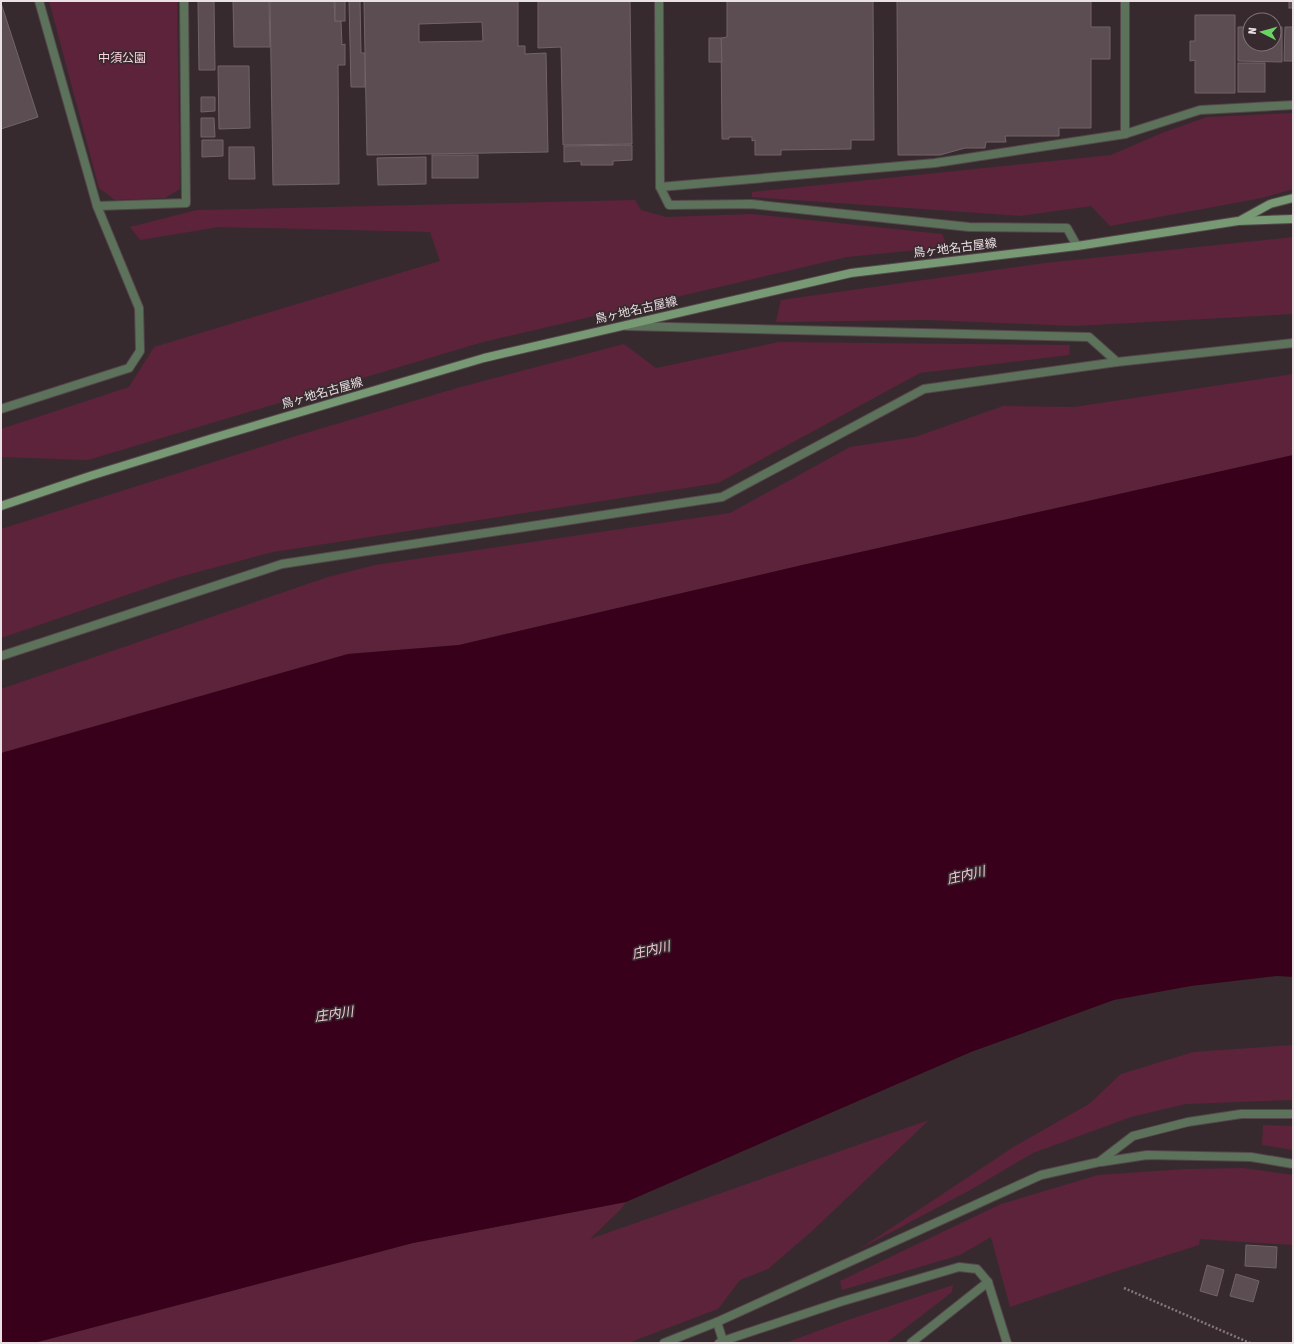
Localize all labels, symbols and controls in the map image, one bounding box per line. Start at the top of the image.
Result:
north arrow [1242,12,1282,52]
text: N [1246,27,1258,35]
park label: 中須公園 [98,51,146,65]
street label: 鳥ヶ地名古屋線 [912,236,998,260]
street label: 鳥ヶ地名古屋線 [593,294,679,326]
street label: 鳥ヶ地名古屋線 [280,375,364,411]
water label: 庄内川 [945,863,989,887]
water label: 庄内川 [630,938,674,962]
water label: 庄内川 [314,1004,356,1024]

